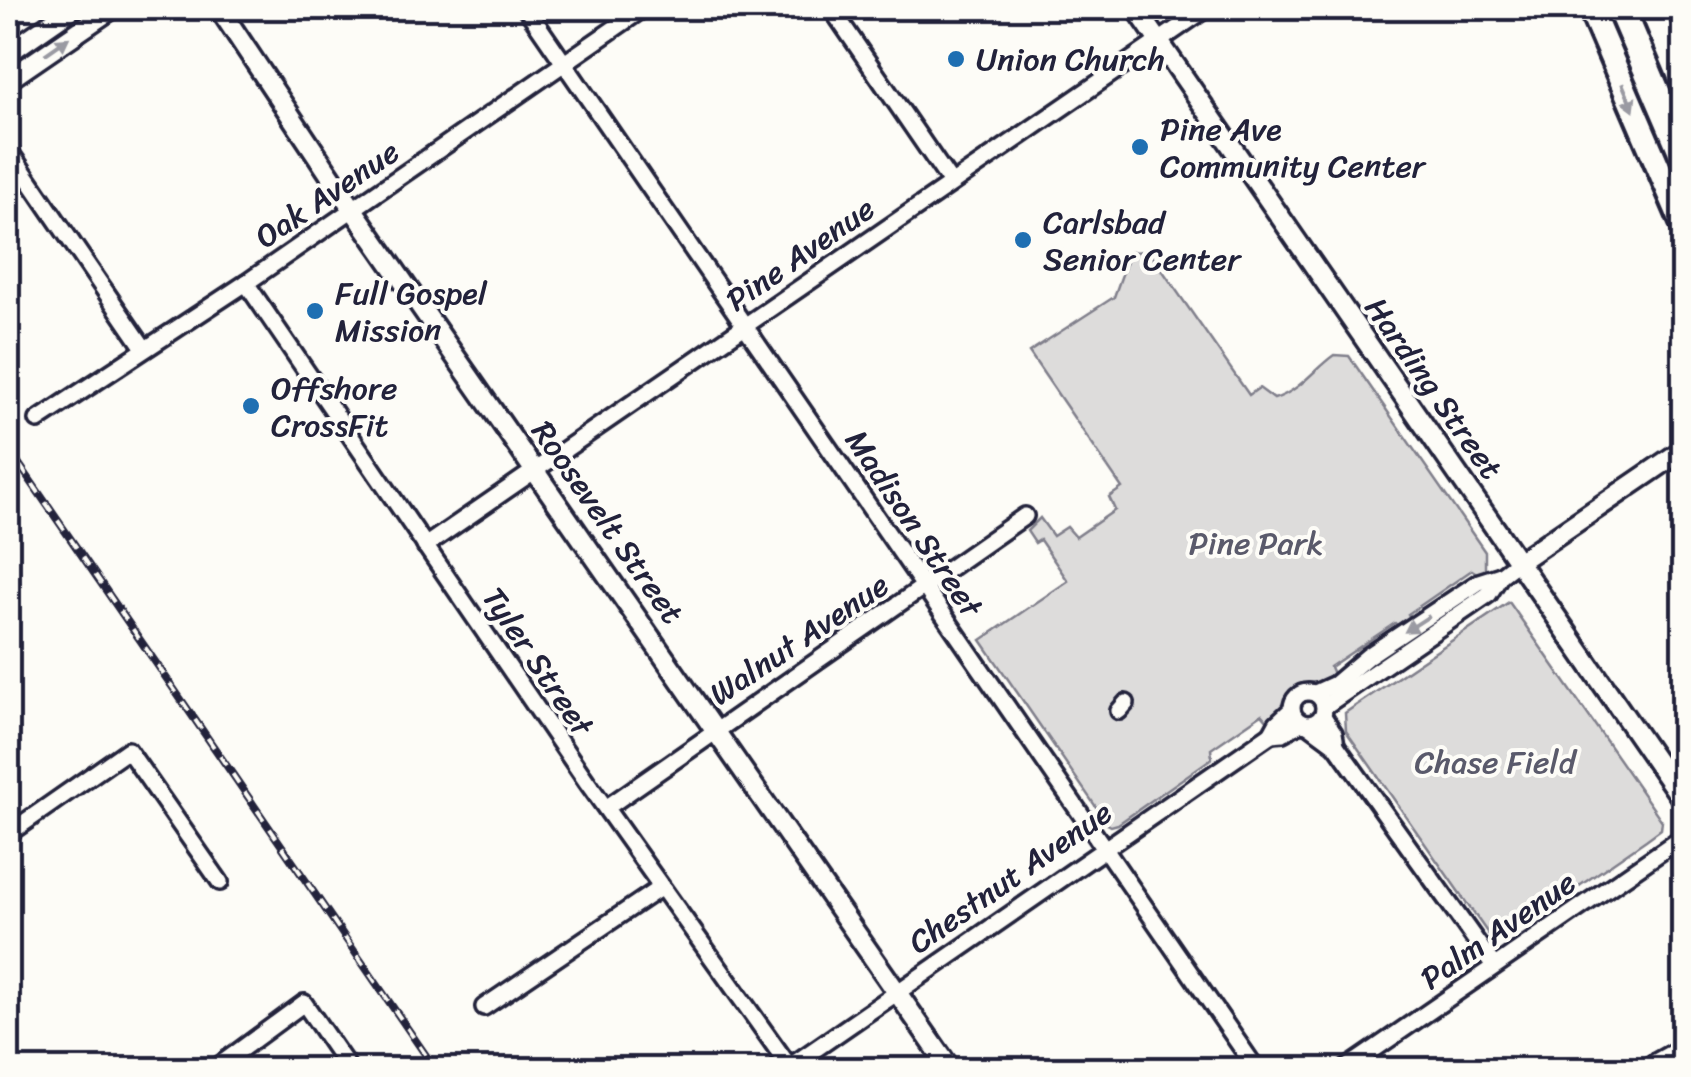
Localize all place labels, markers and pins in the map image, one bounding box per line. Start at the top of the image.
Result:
place label: Union Church [976,31,1165,88]
marker: Union Church [945,48,967,70]
place label: Pine Ave Community Center [1160,101,1427,195]
marker: Pine Ave Community Center [1129,136,1151,158]
place label: Carlsbad Senior Center [1043,194,1242,288]
marker: Carlsbad Senior Center [1012,229,1034,251]
place label: Full Gospel Mission [335,265,488,359]
marker: Full Gospel Mission [304,300,326,322]
place label: Offshore CrossFit [271,360,397,454]
marker: Offshore CrossFit [240,395,262,417]

